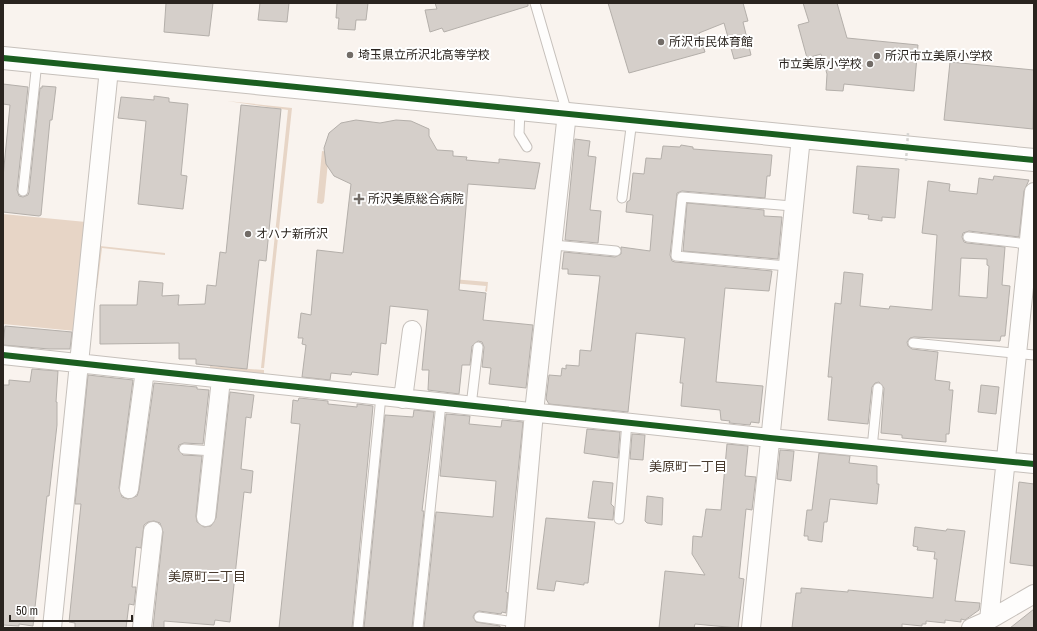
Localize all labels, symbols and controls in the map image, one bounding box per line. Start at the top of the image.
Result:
place label: 所沢市民体育館 [669,34,753,50]
marker: 所沢市民体育館 [656,37,666,47]
place label: 埼玉県立所沢北高等学校 [358,47,490,63]
place label: 所沢市立美原小学校 [885,48,993,64]
marker: 埼玉県立所沢北高等学校 [345,50,355,60]
marker: 所沢市立美原小学校 [872,51,882,61]
place label: 市立美原小学校 [778,56,862,72]
marker: 市立美原小学校 [865,59,875,69]
place label: 所沢美原総合病院 [368,191,464,207]
marker: 所沢美原総合病院 [353,193,365,205]
place label: オハナ新所沢 [256,226,328,242]
marker: オハナ新所沢 [243,229,253,239]
district label: 美原町一丁目 [649,458,727,475]
district label: 美原町二丁目 [168,568,246,585]
scale bar [10,597,132,623]
text: 50 m [16,603,38,619]

